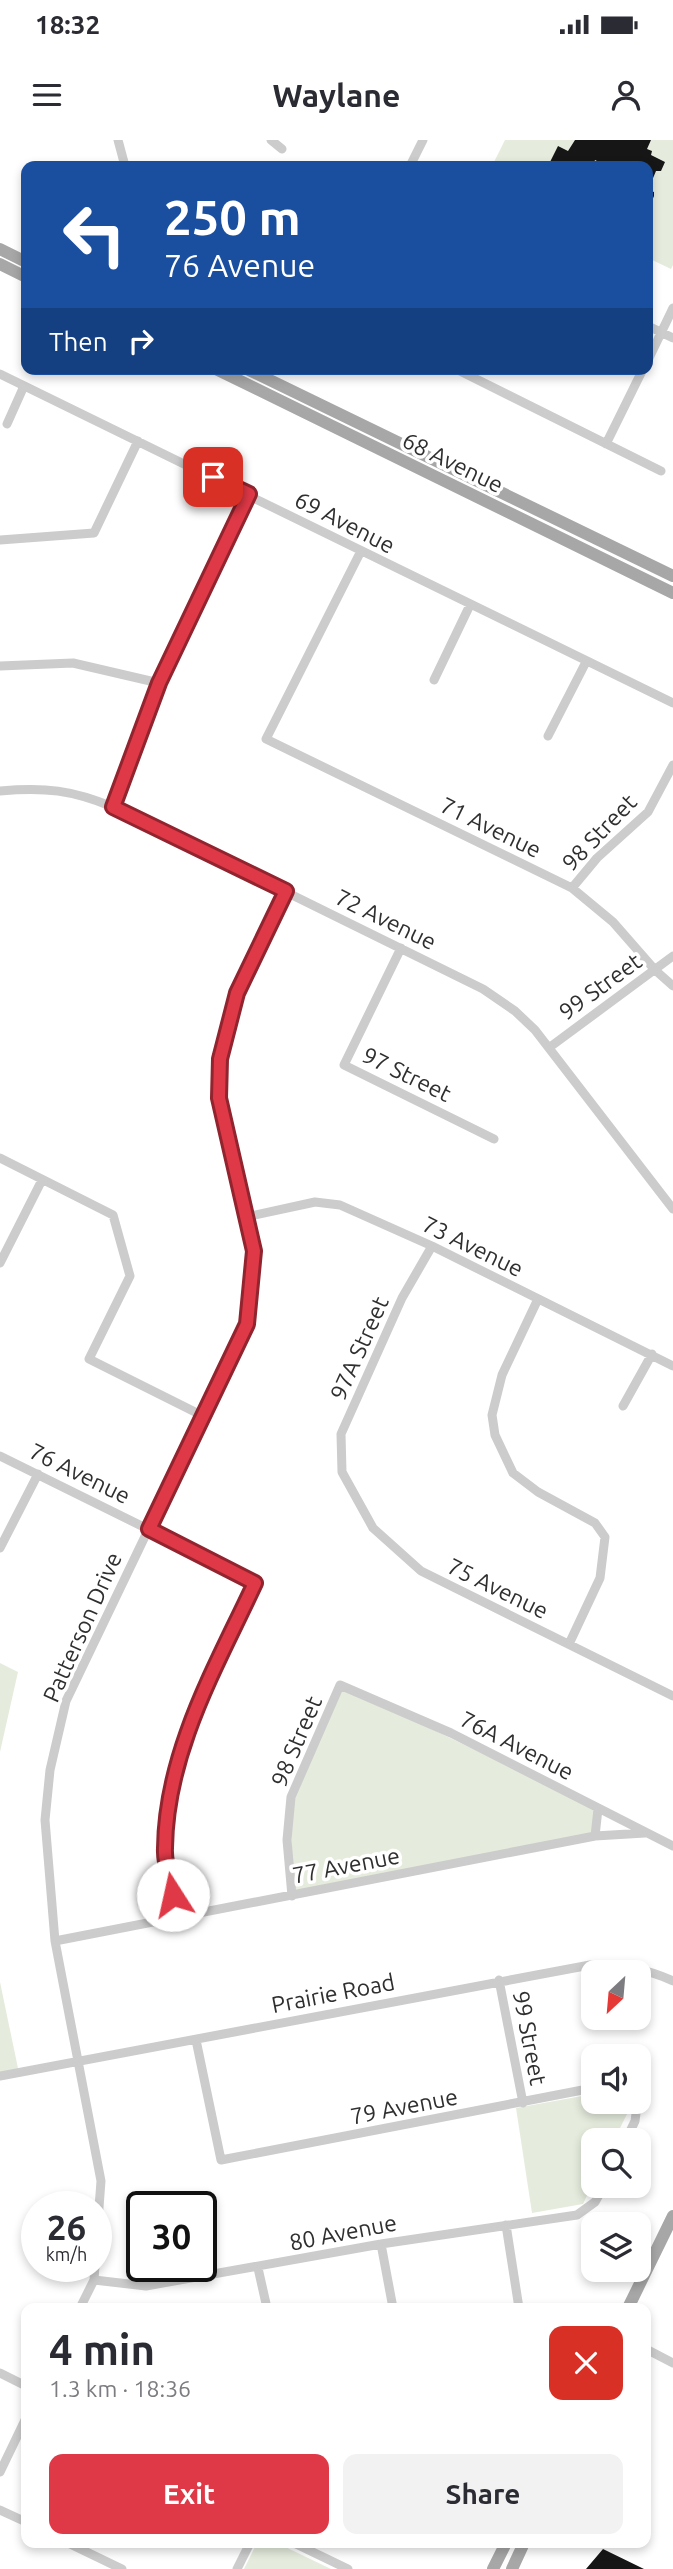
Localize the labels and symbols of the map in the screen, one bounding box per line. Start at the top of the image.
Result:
street label: 68 Avenue [399,427,507,497]
pin [183,447,243,507]
street label: 69 Avenue [291,486,399,558]
street label: 98 Street [557,789,641,875]
street label: 71 Avenue [437,792,545,862]
street label: 72 Avenue [332,884,440,954]
street label: 99 Street [554,948,646,1024]
street label: 97 Street [359,1042,455,1106]
street label: 73 Avenue [419,1211,527,1281]
street label: 97A Street [325,1292,393,1404]
street label: 76 Avenue [26,1438,134,1508]
street label: Patterson Drive [38,1548,126,1706]
street label: 75 Avenue [444,1553,552,1623]
street label: 98 Street [266,1692,326,1790]
street label: 76A Avenue [456,1706,578,1784]
street label: 77 Avenue [290,1842,402,1888]
position arrow [136,1858,210,1932]
north arrow [581,1960,651,2030]
street label: Prairie Road [269,1969,397,2017]
street label: 99 Street [509,1989,551,2087]
street label: 79 Avenue [348,2083,460,2129]
speed limit sign: 30 [126,2191,217,2282]
street label: 80 Avenue [287,2209,399,2255]

